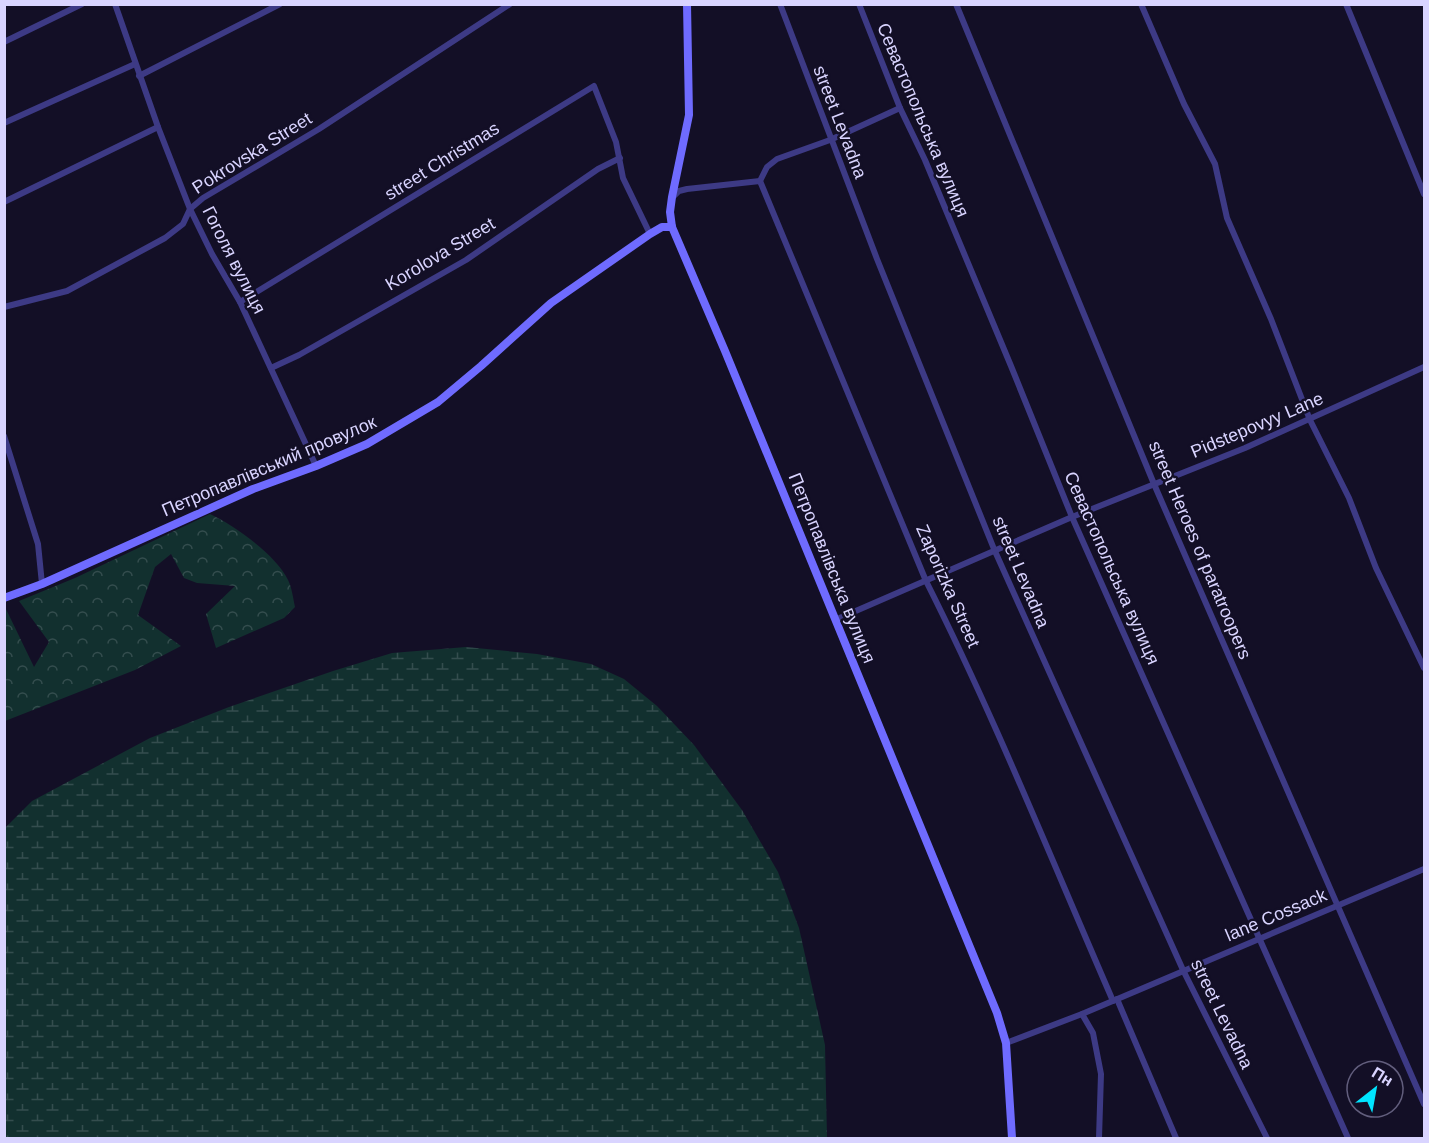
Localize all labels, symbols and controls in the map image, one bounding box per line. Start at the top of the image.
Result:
street label: Севастопольська вулиця [873,20,973,220]
street label: street Levadna [809,63,871,182]
street label: Pokrovska Street [189,108,315,198]
street label: street Christmas [381,118,503,204]
street label: Гоголя вулиця [198,203,270,317]
street label: Korolova Street [382,213,498,295]
street label: Pidstepovyy Lane [1188,388,1326,462]
street label: Петропавлівський провулок [159,412,379,520]
street label: street Heroes of paratroopers [1145,438,1255,662]
street label: Севастопольська вулиця [1060,469,1164,667]
street label: Петропавлівська вулиця [785,470,879,666]
street label: street Levadna [989,513,1054,632]
street label: Zaporizka Street [912,522,984,650]
street label: lane Cossack [1222,884,1331,945]
street label: street Levadna [1187,956,1258,1073]
north arrow [1345,1059,1405,1119]
text: Пн [1369,1064,1396,1089]

